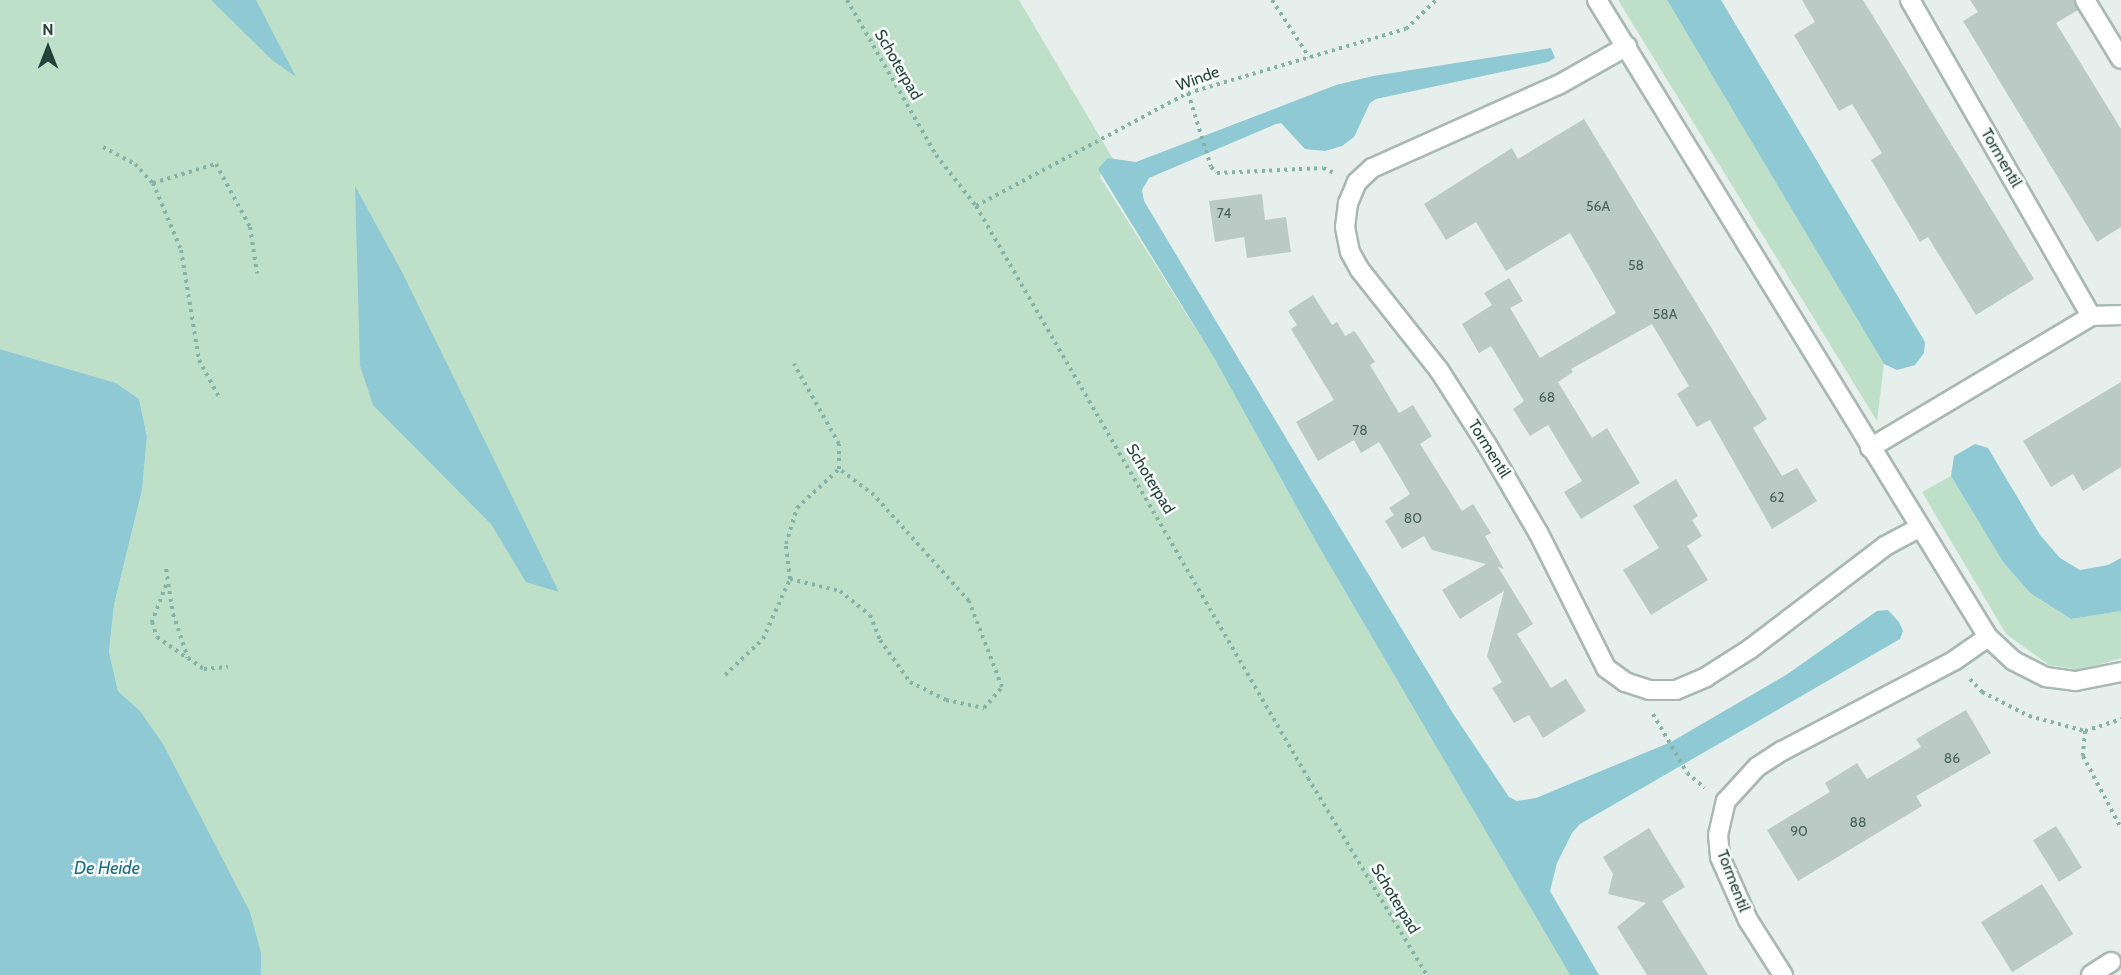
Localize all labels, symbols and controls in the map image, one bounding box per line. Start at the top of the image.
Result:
north arrow [18,18,78,78]
text: N [42,20,54,39]
street label: Schoterpad [870,26,926,104]
street label: Winde [1174,62,1222,96]
street label: Tormentil [1977,125,2025,191]
house number: 56A [1586,198,1610,214]
house number: 74 [1217,205,1231,221]
house number: 58 [1628,257,1644,273]
house number: 58A [1653,306,1677,322]
house number: 68 [1539,389,1555,405]
street label: Tormentil [1464,416,1514,482]
house number: 78 [1352,422,1368,438]
street label: Schoterpad [1122,441,1178,517]
house number: 62 [1769,489,1785,505]
house number: 80 [1404,510,1422,526]
house number: 86 [1944,750,1960,766]
house number: 88 [1850,814,1866,830]
house number: 90 [1790,823,1808,839]
street label: Tormentil [1712,847,1754,915]
water label: De Heide [74,857,140,879]
street label: Schoterpad [1367,861,1423,937]

